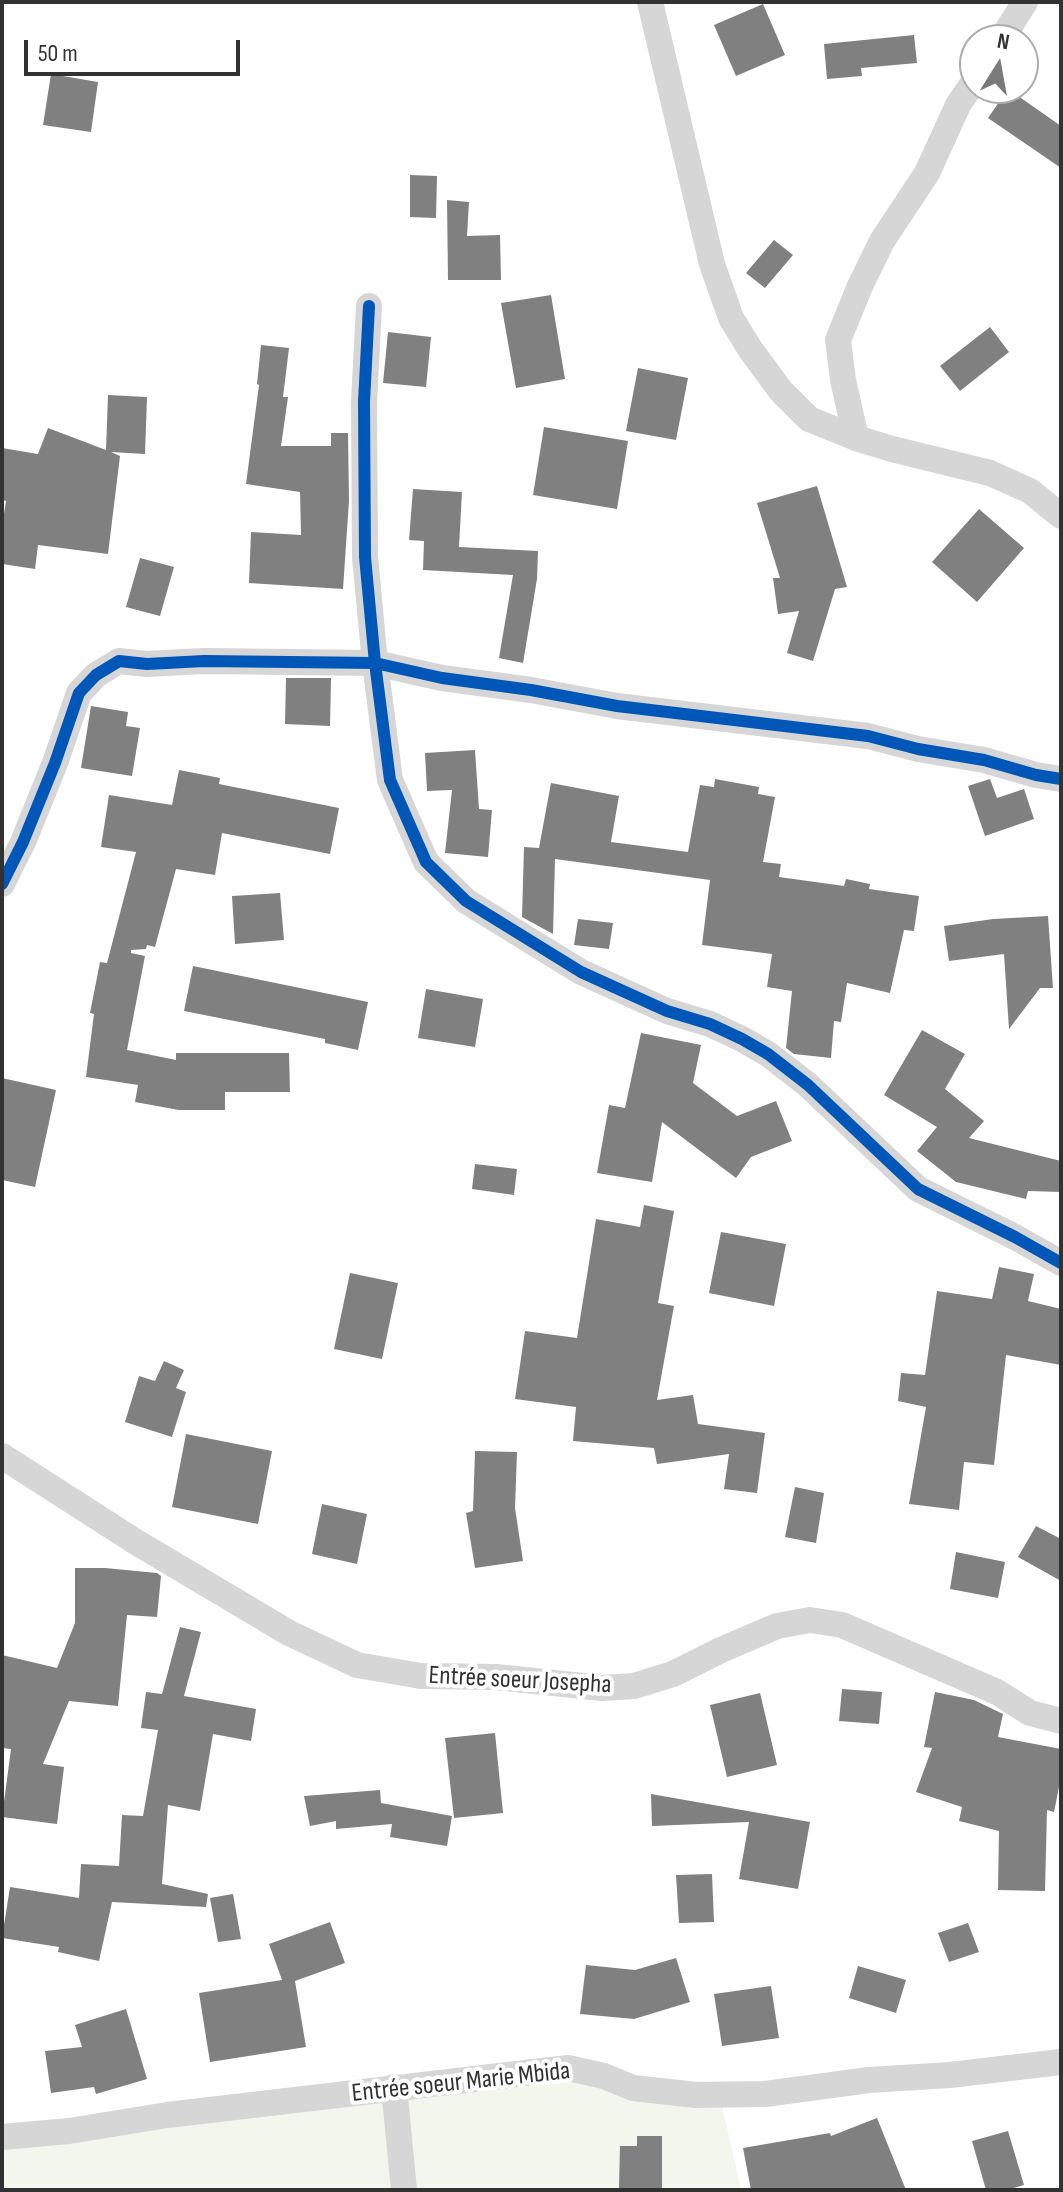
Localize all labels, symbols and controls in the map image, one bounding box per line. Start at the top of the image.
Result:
scale bar [28,24,244,74]
north arrow [959,24,1039,104]
text: N [995,28,1012,56]
text: 50 m [38,39,78,68]
street label: Entrée soeur Josepha [428,1661,612,1701]
street label: Entrée soeur Marie Mbida [350,2056,572,2110]

